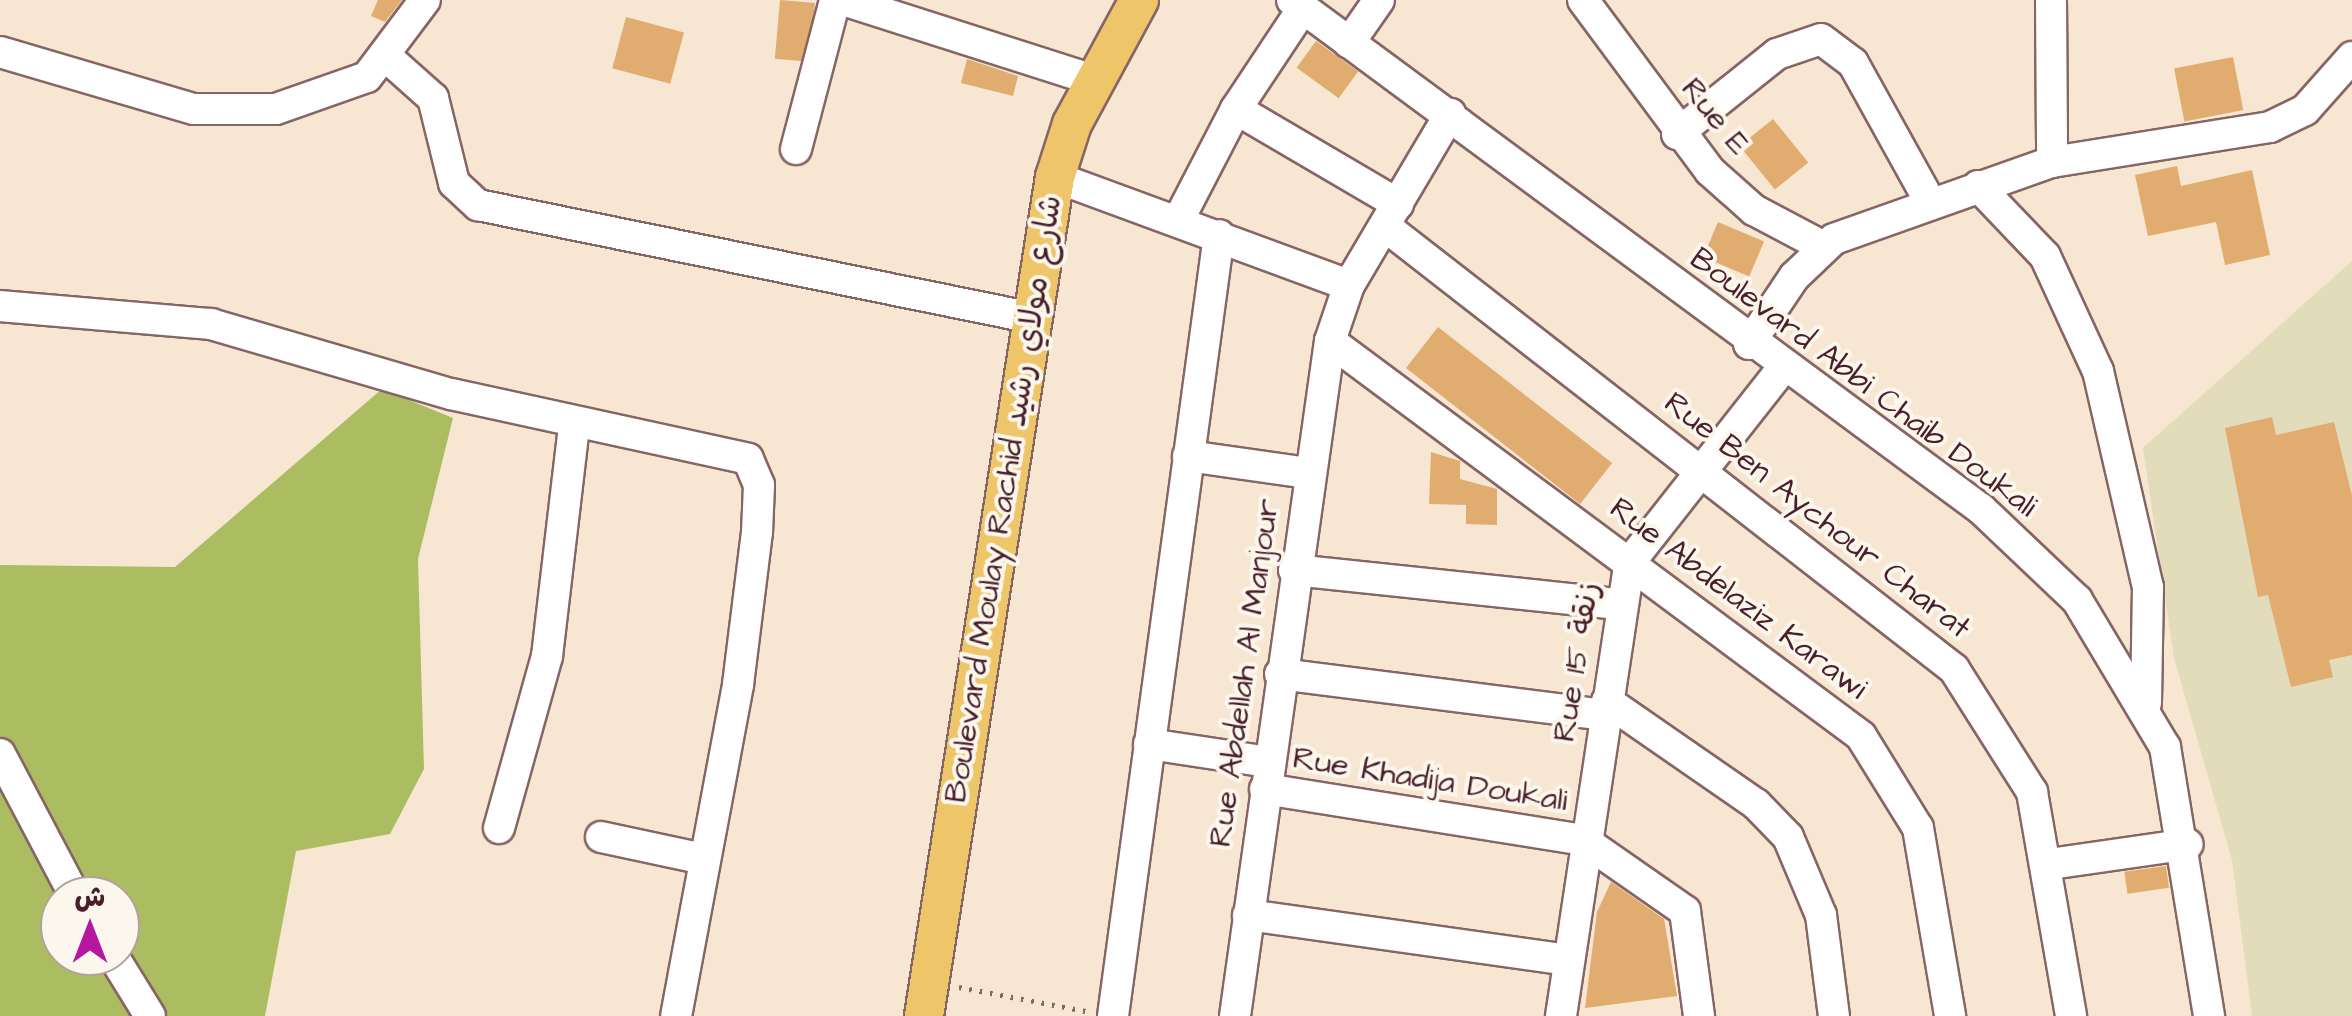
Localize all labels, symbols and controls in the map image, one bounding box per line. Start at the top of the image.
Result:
street label: Rue E [1672,71,1758,163]
street label: Boulevard Moulay Rachid شارع مولاي رشيد [937,193,1071,805]
street label: Boulevard Abbi Chaib Doukali [1682,240,2044,526]
street label: Rue Ben Aychour Charat [1656,384,1978,648]
street label: Rue Abdelaziz Karawi [1602,490,1874,708]
street label: Rue Abdellah Al Manjour [1202,497,1288,849]
street label: Rue 15 زنقة [1545,579,1609,745]
street label: Rue Khadija Doukali [1290,739,1570,821]
north arrow [40,876,140,976]
text: ش [75,878,105,917]

